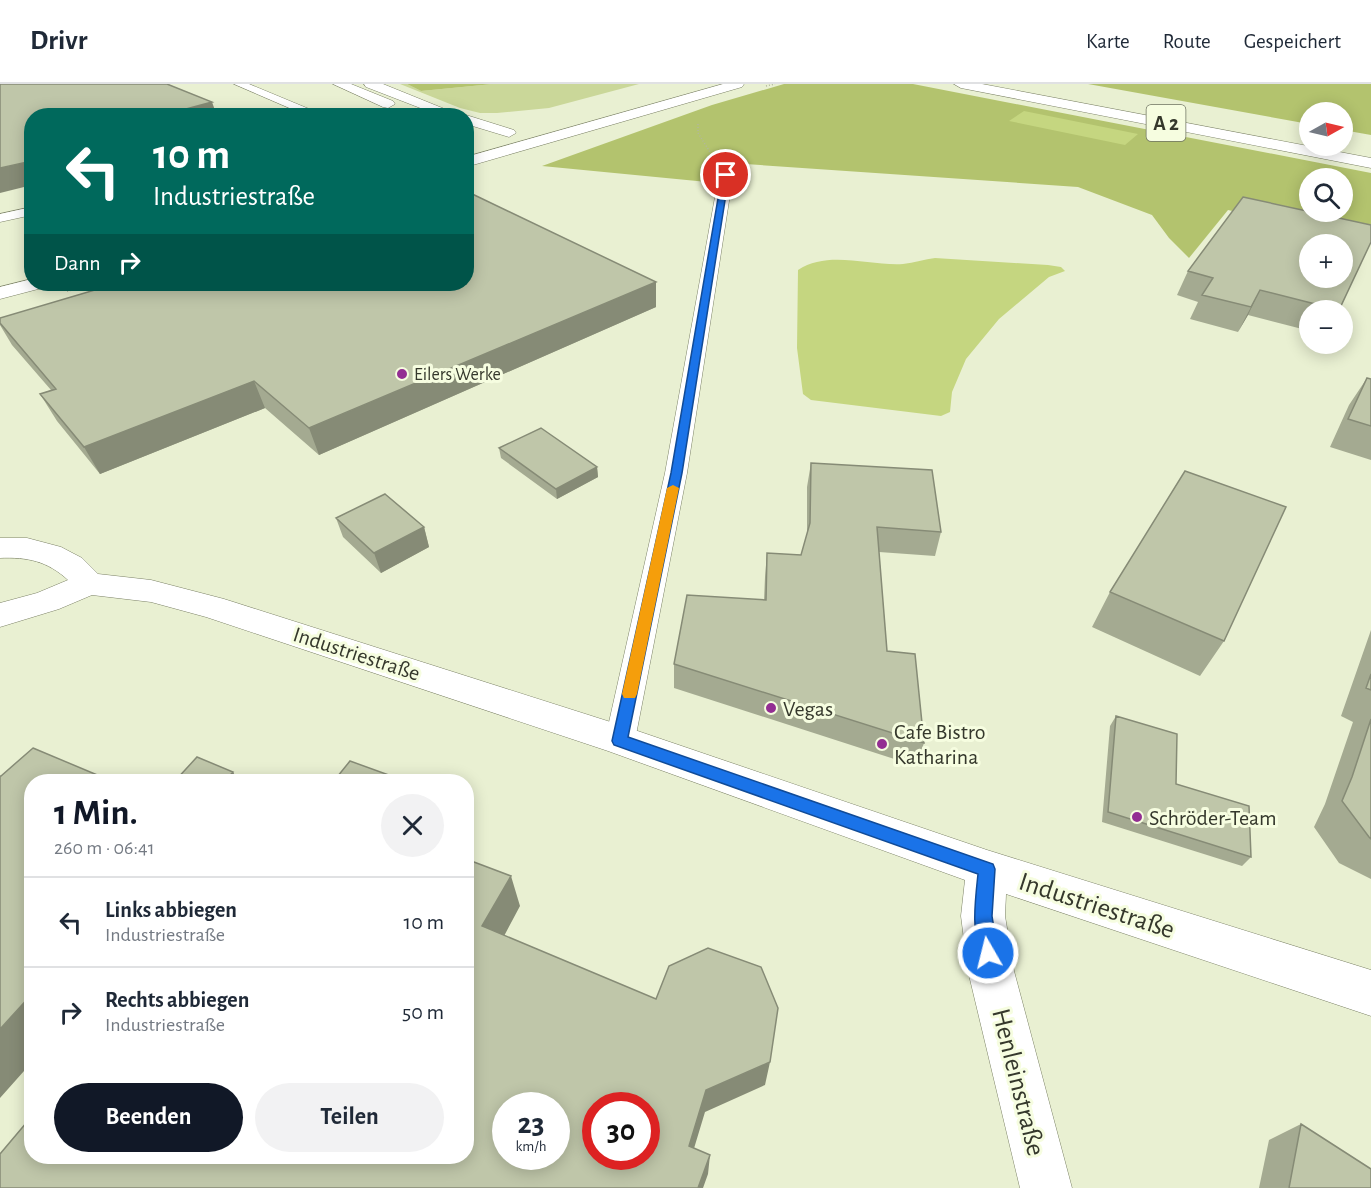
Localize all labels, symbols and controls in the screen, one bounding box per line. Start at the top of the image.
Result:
text: Drivr [30,27,87,55]
text: Karte [1086,31,1130,52]
text: Route [1163,31,1211,52]
text: Gespeichert [1244,31,1341,52]
north arrow [1299,102,1353,156]
map controls [1299,102,1353,354]
road number: A 2 [1146,105,1186,141]
icon: left [54,132,132,210]
text: 10 m [153,134,230,176]
pin [700,149,751,200]
icon: arrive [709,158,742,191]
button: search [1299,168,1353,222]
text: Industriestraße [153,183,315,210]
button: + [1299,234,1353,288]
icon: right [113,246,146,279]
text: Dann [54,252,101,274]
button: − [1299,300,1353,354]
place label: Eilers Werke [414,366,501,384]
marker: Eilers Werke [395,367,409,381]
street label: Industriestraße [291,623,423,685]
place label: Vegas [783,698,833,720]
marker: Vegas [764,701,778,715]
place label: Cafe Bistro Katharina [894,721,986,768]
marker: Cafe Bistro Katharina [875,737,889,751]
button: close [381,794,444,857]
text: 1 Min. [54,795,138,831]
place label: Schröder-Team [1149,807,1277,829]
marker: Schröder-Team [1130,810,1144,824]
text: 260 m · 06:41 [54,838,155,858]
street label: Industriestraße [1016,868,1178,943]
text: Links abbiegen [105,899,237,921]
icon: left [54,906,87,939]
text: 10 m [404,911,444,933]
position arrow [956,921,1020,985]
text: Industriestraße [105,925,225,945]
text: Rechts abbiegen [105,989,249,1011]
icon: right [54,996,87,1029]
text: 50 m [402,1001,444,1023]
street label: Henleinstraße [987,1006,1050,1159]
text: Industriestraße [105,1015,225,1035]
button: Beenden [54,1083,243,1152]
button: Teilen [255,1083,444,1152]
speed limit sign: 30 [582,1092,660,1170]
text: 23 [517,1109,545,1139]
text: km/h [516,1139,546,1154]

